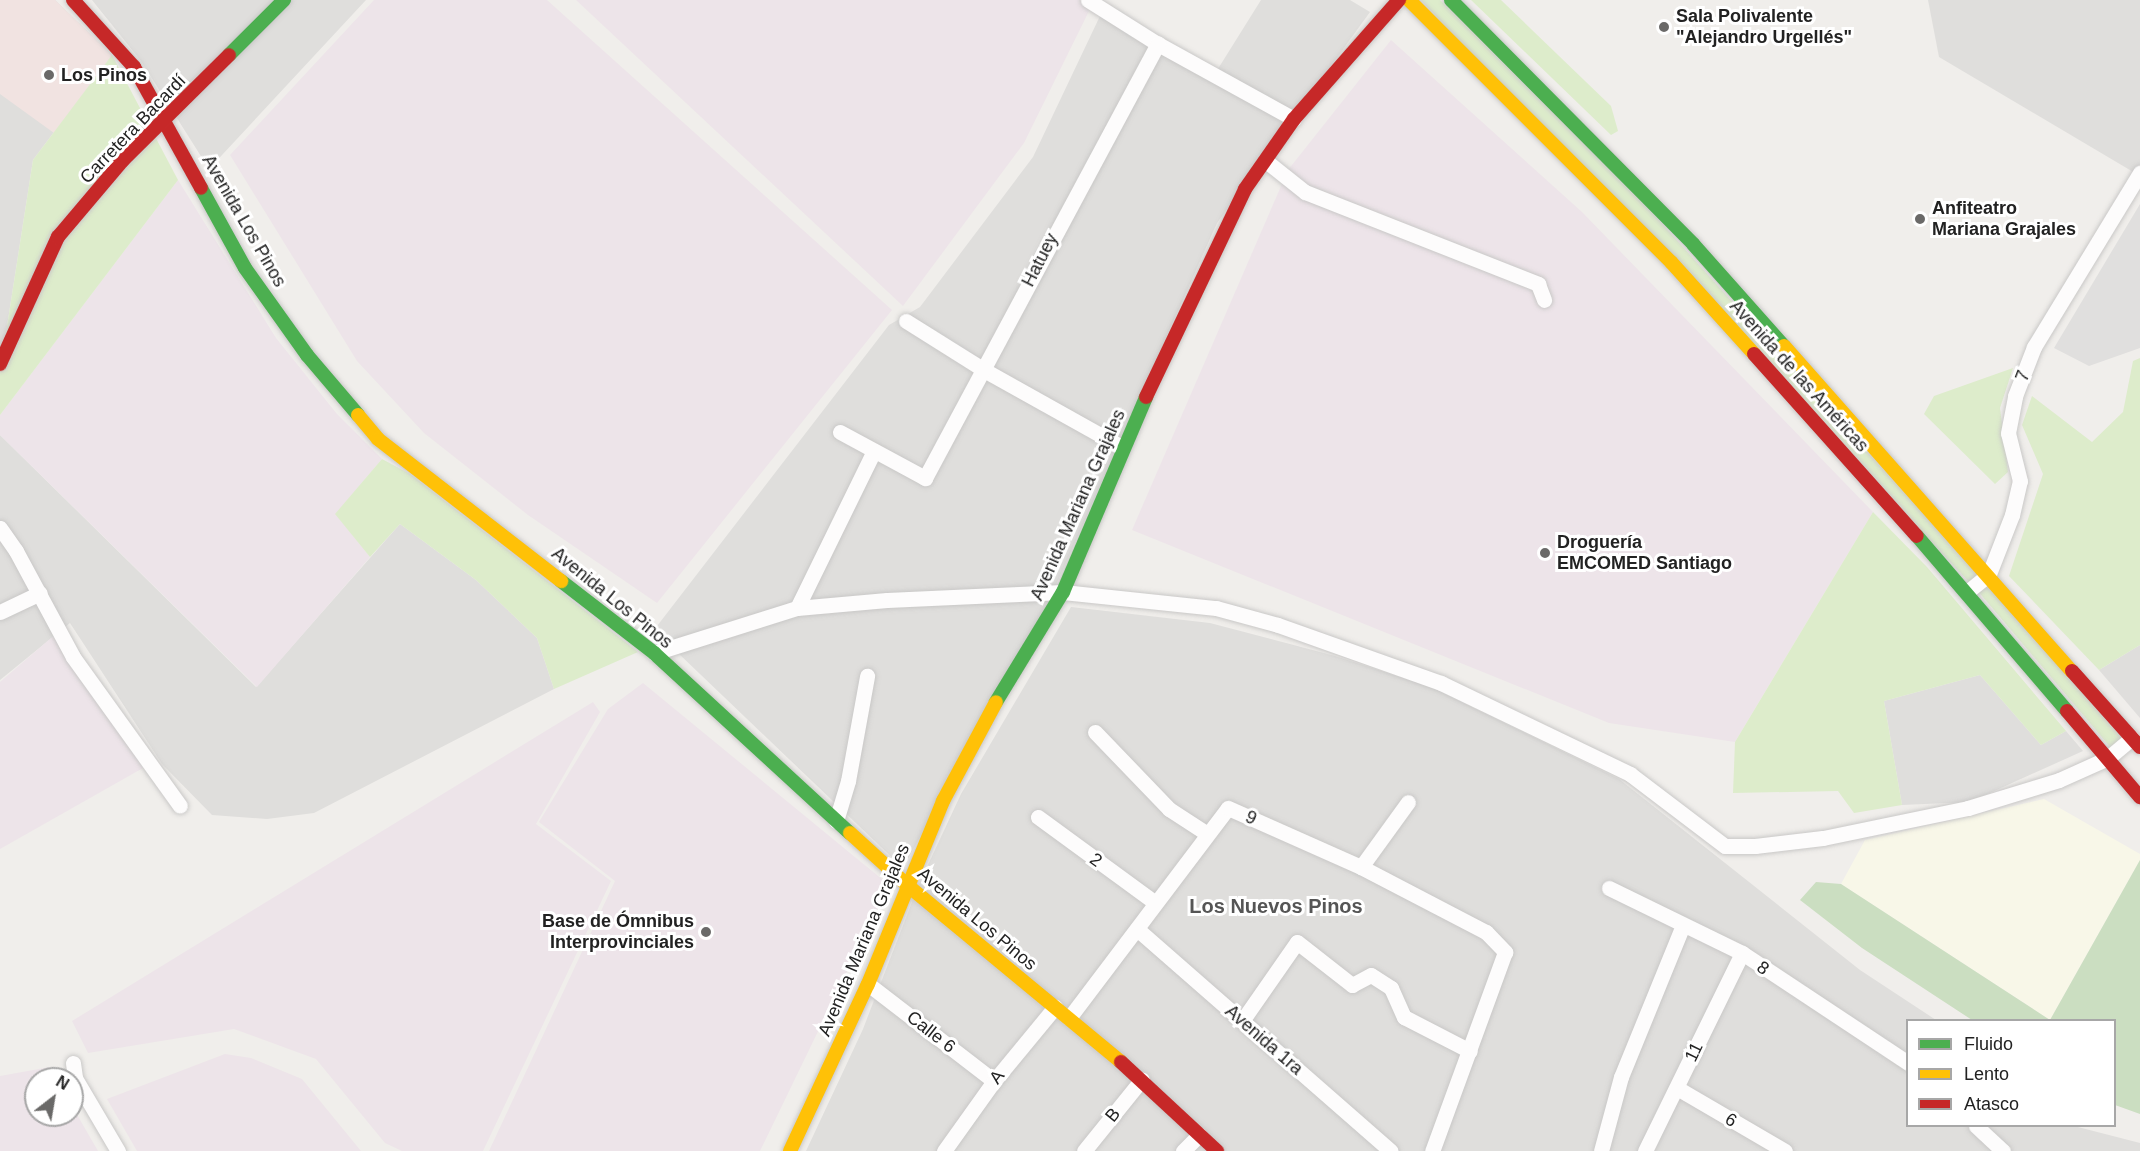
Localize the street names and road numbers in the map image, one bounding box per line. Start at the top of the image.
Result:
street label: Carretera Bacardí [76,70,190,188]
street label: Avenida Los Pinos [197,151,291,291]
street label: Hatuey [1017,230,1063,290]
street label: Avenida de las Américas [1725,295,1873,457]
street label: 7 [2011,367,2035,385]
street label: Avenida Mariana Grajales [1026,406,1130,604]
street label: Avenida Los Pinos [547,543,677,653]
street label: 9 [1242,806,1260,830]
street label: Avenida Mariana Grajales [814,841,914,1039]
street label: 2 [1086,848,1106,872]
street label: Avenida Los Pinos [913,863,1041,975]
street label: 8 [1753,956,1773,980]
street label: Avenida 1ra [1221,1000,1307,1080]
street label: Calle 6 [902,1006,960,1058]
street label: 11 [1680,1039,1708,1065]
street label: A [985,1066,1009,1088]
street label: B [1101,1104,1125,1126]
street label: 6 [1721,1108,1741,1132]

